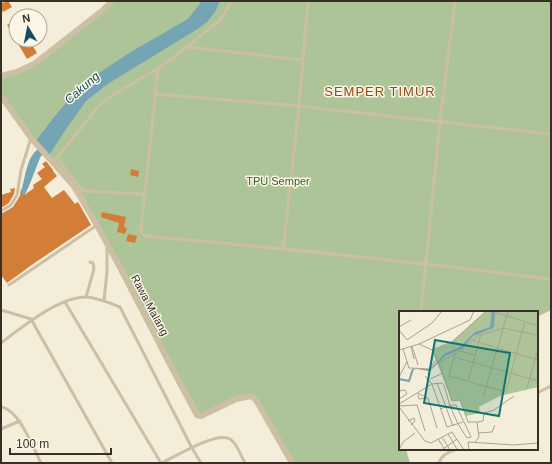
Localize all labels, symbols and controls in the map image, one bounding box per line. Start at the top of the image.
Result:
north arrow [8,8,48,48]
text: N [21,12,31,25]
water label: Cakung [62,69,102,107]
district label: SEMPER TIMUR [324,84,436,99]
park label: TPU Semper [246,175,310,187]
street label: Rawa Malang [129,272,171,338]
inset map [399,311,538,450]
scale bar [10,430,111,456]
text: 100 m [16,437,49,451]

